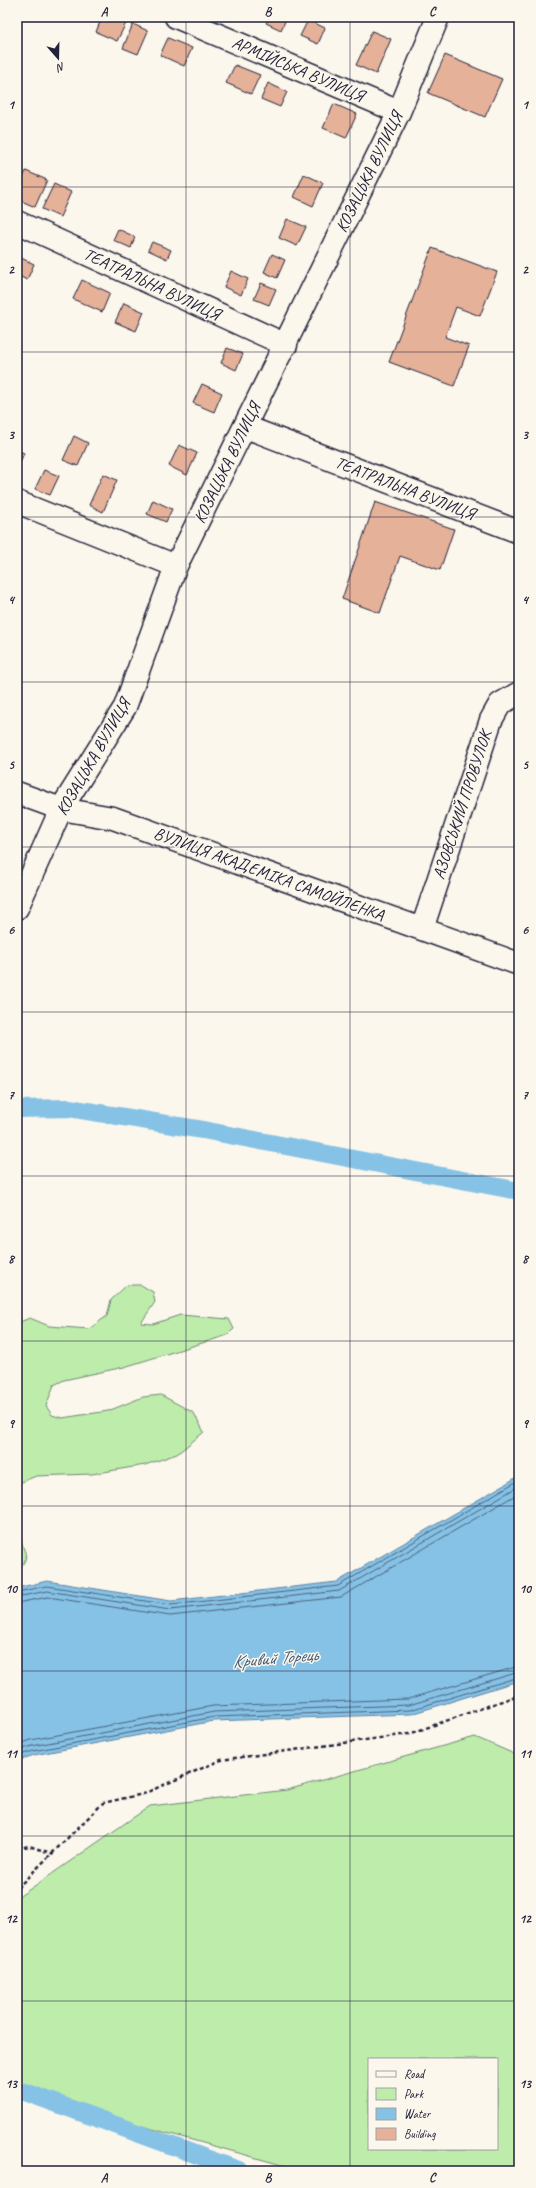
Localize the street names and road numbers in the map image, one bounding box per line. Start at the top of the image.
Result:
street label: АРМІЙСЬКА ВУЛИЦЯ [229,32,369,107]
street label: КОЗАЦЬКА ВУЛИЦЯ [331,106,408,236]
street label: ТЕАТРАЛЬНА ВУЛИЦЯ [80,243,226,326]
street label: КОЗАЦЬКА ВУЛИЦЯ [189,397,266,527]
street label: ТЕАТРАЛЬНА ВУЛИЦЯ [332,452,480,525]
street label: КОЗАЦЬКА ВУЛИЦЯ [51,692,136,819]
street label: АЗОВСЬКИЙ ПРОВУЛОК [428,726,497,882]
street label: ВУЛИЦЯ АКАДЕМІКА САМОЙЛЕНКА [151,823,387,926]

